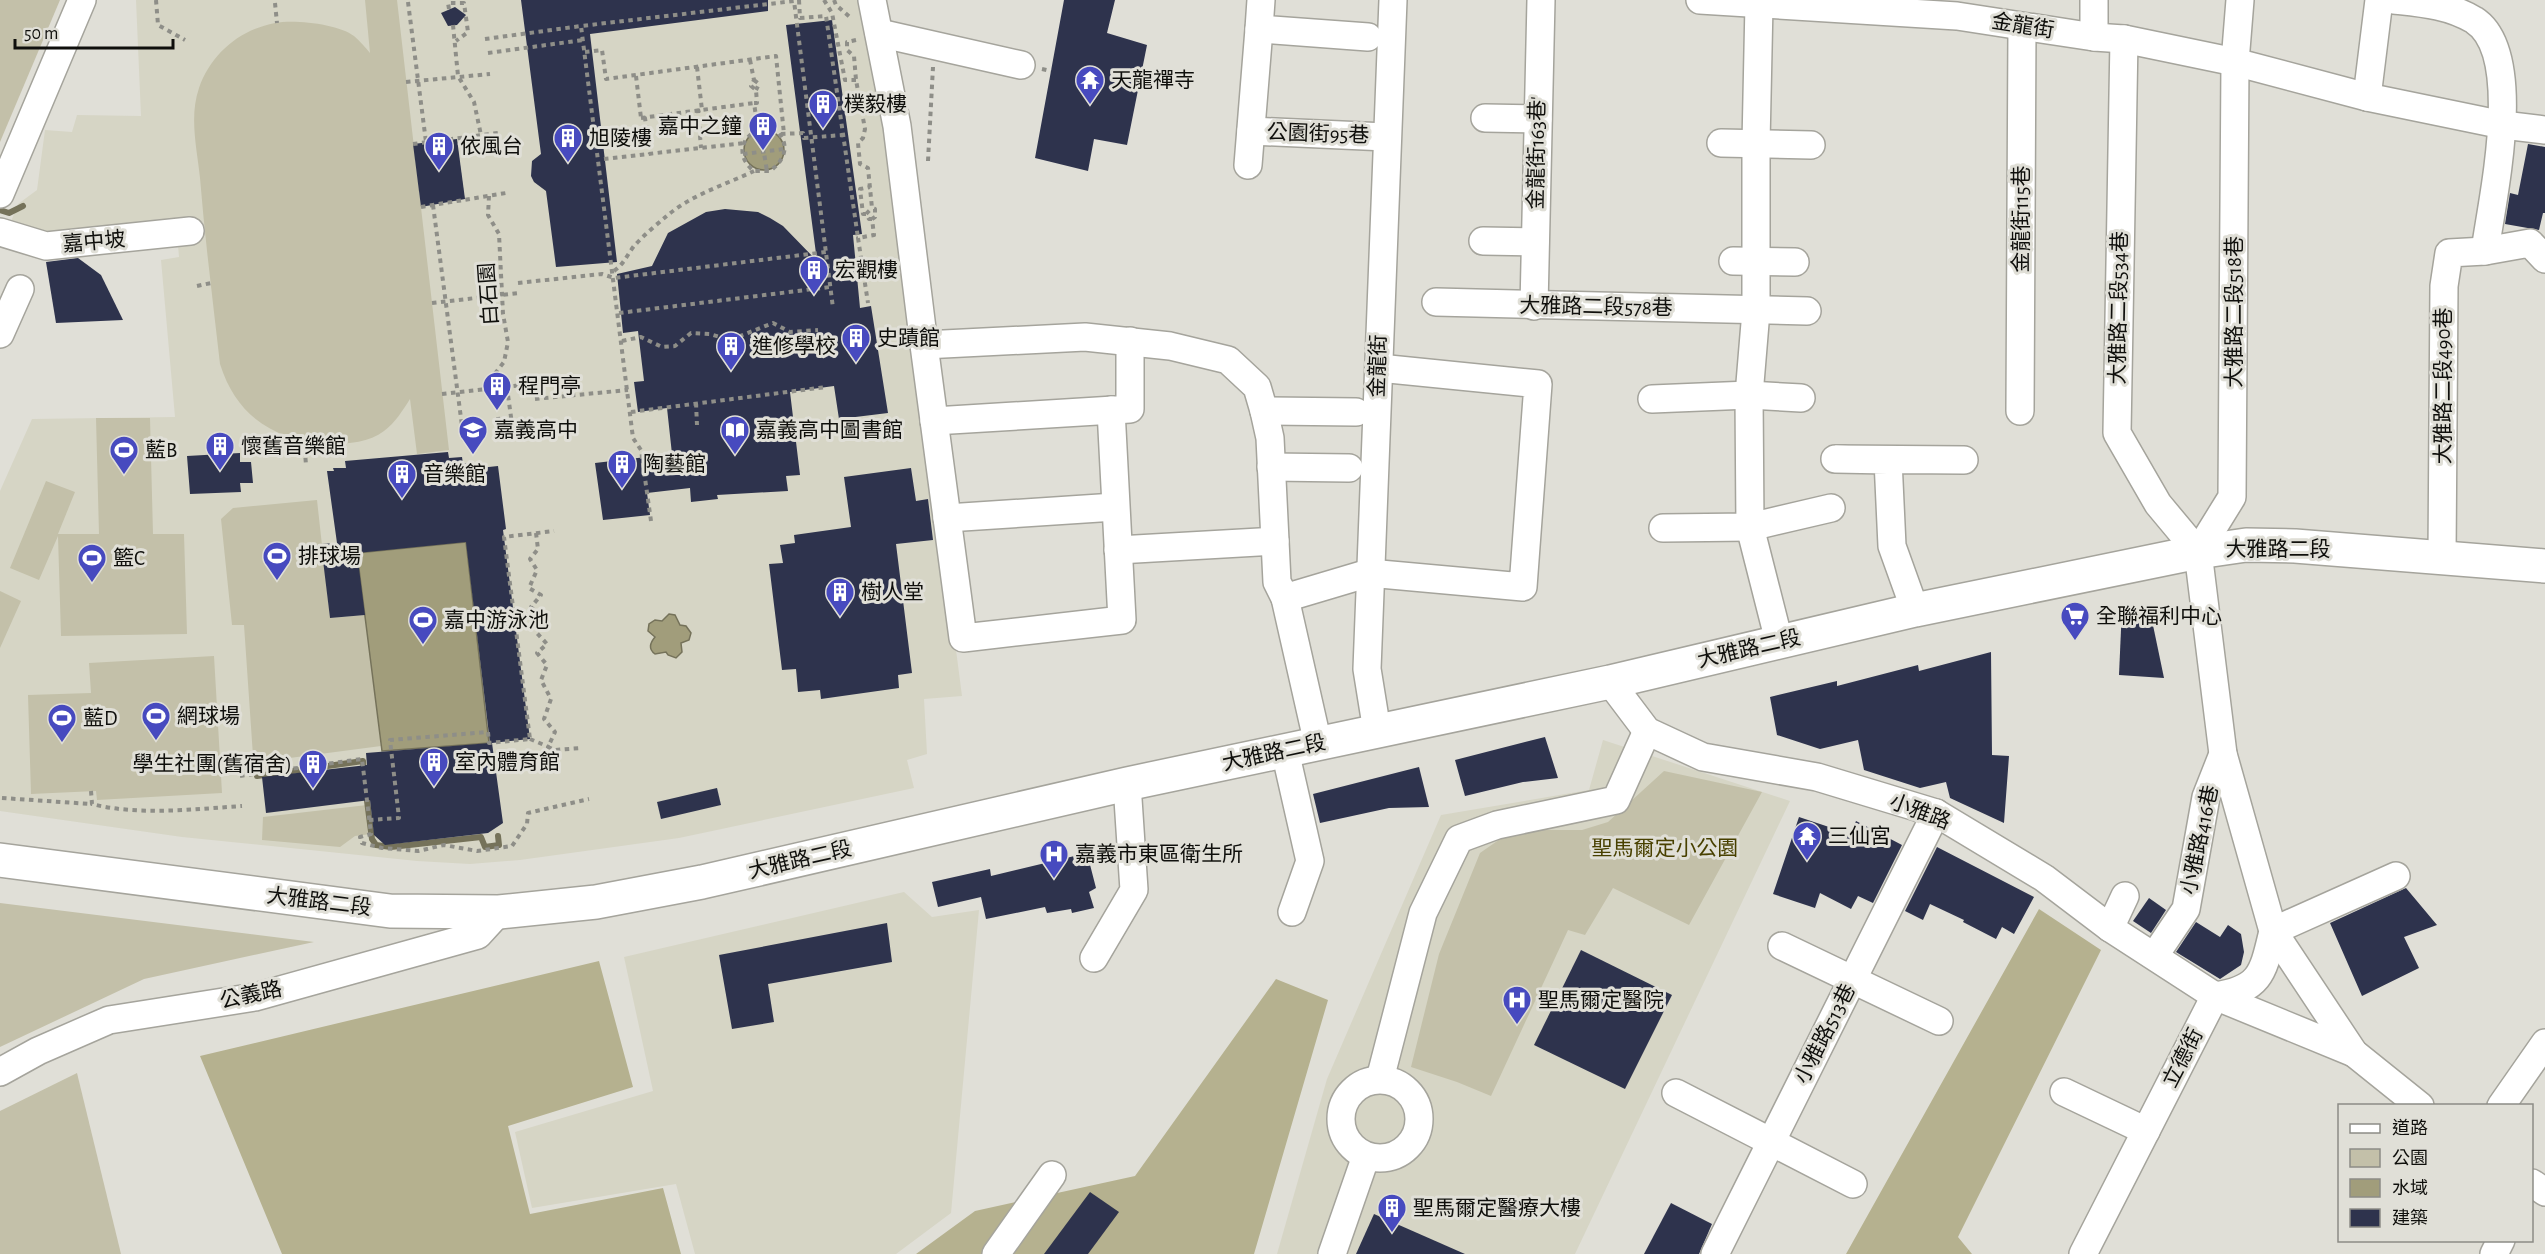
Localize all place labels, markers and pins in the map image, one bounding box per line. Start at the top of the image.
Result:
temple icon: 天龍禪寺 [1074,64,1106,106]
place label: 天龍禪寺 [1111,69,1195,91]
building icon: 樸毅樓 [807,88,839,130]
place label: 樸毅樓 [844,93,907,115]
building icon: 嘉中之鐘 [747,110,779,152]
place label: 嘉中之鐘 [658,115,742,137]
building icon: 旭陵樓 [552,122,584,164]
place label: 旭陵樓 [589,127,652,149]
building icon: 依風台 [423,130,455,172]
place label: 依風台 [460,135,523,157]
building icon: 宏觀樓 [798,254,830,296]
place label: 宏觀樓 [835,259,898,281]
building icon: 史蹟館 [840,322,872,364]
place label: 史蹟館 [877,326,940,349]
building icon: 進修學校 [715,330,747,372]
place label: 進修學校 [752,335,836,357]
building icon: 程門亭 [481,370,513,412]
place label: 程門亭 [518,375,581,397]
school or university icon: 嘉義高中 [457,414,489,456]
library icon: 嘉義高中圖書館 [719,414,751,456]
place label: 嘉義高中圖書館 [756,418,903,441]
place label: 嘉義高中 [494,419,578,441]
building icon: 懷舊音樂館 [204,430,236,472]
sports icon: 藍B [108,434,140,476]
place label: 懷舊音樂館 [241,434,346,457]
place label: 藍B [145,439,177,461]
building icon: 陶藝館 [606,448,638,490]
place label: 陶藝館 [643,452,706,475]
building icon: 音樂館 [386,458,418,500]
place label: 音樂館 [423,462,486,485]
sports icon: 排球場 [261,540,293,582]
sports icon: 籃C [76,542,108,584]
place label: 排球場 [298,545,361,567]
place label: 籃C [113,547,145,569]
building icon: 樹人堂 [824,576,856,618]
place label: 樹人堂 [861,581,924,603]
supermarket icon: 全聯福利中心 [2059,600,2091,642]
sports icon: 嘉中游泳池 [407,604,439,646]
place label: 全聯福利中心 [2096,605,2222,627]
place label: 嘉中游泳池 [444,609,549,631]
sports icon: 網球場 [140,700,172,742]
sports icon: 藍D [46,702,78,744]
place label: 網球場 [177,705,240,727]
place label: 藍D [83,707,118,729]
building icon: 室內體育館 [418,746,450,788]
building icon: 學生社團(舊宿舍) [297,748,329,790]
place label: 室內體育館 [455,750,560,773]
place label: 學生社團(舊宿舍) [133,753,292,775]
temple icon: 三仙宮 [1791,820,1823,862]
place label: 三仙宮 [1828,825,1891,847]
hospital icon: 嘉義市東區衛生所 [1038,838,1070,880]
place label: 嘉義市東區衛生所 [1075,843,1243,865]
hospital icon: 聖馬爾定醫院 [1501,984,1533,1026]
place label: 聖馬爾定醫院 [1538,989,1664,1011]
building icon: 聖馬爾定醫療大樓 [1376,1192,1408,1234]
place label: 聖馬爾定醫療大樓 [1413,1197,1581,1219]

